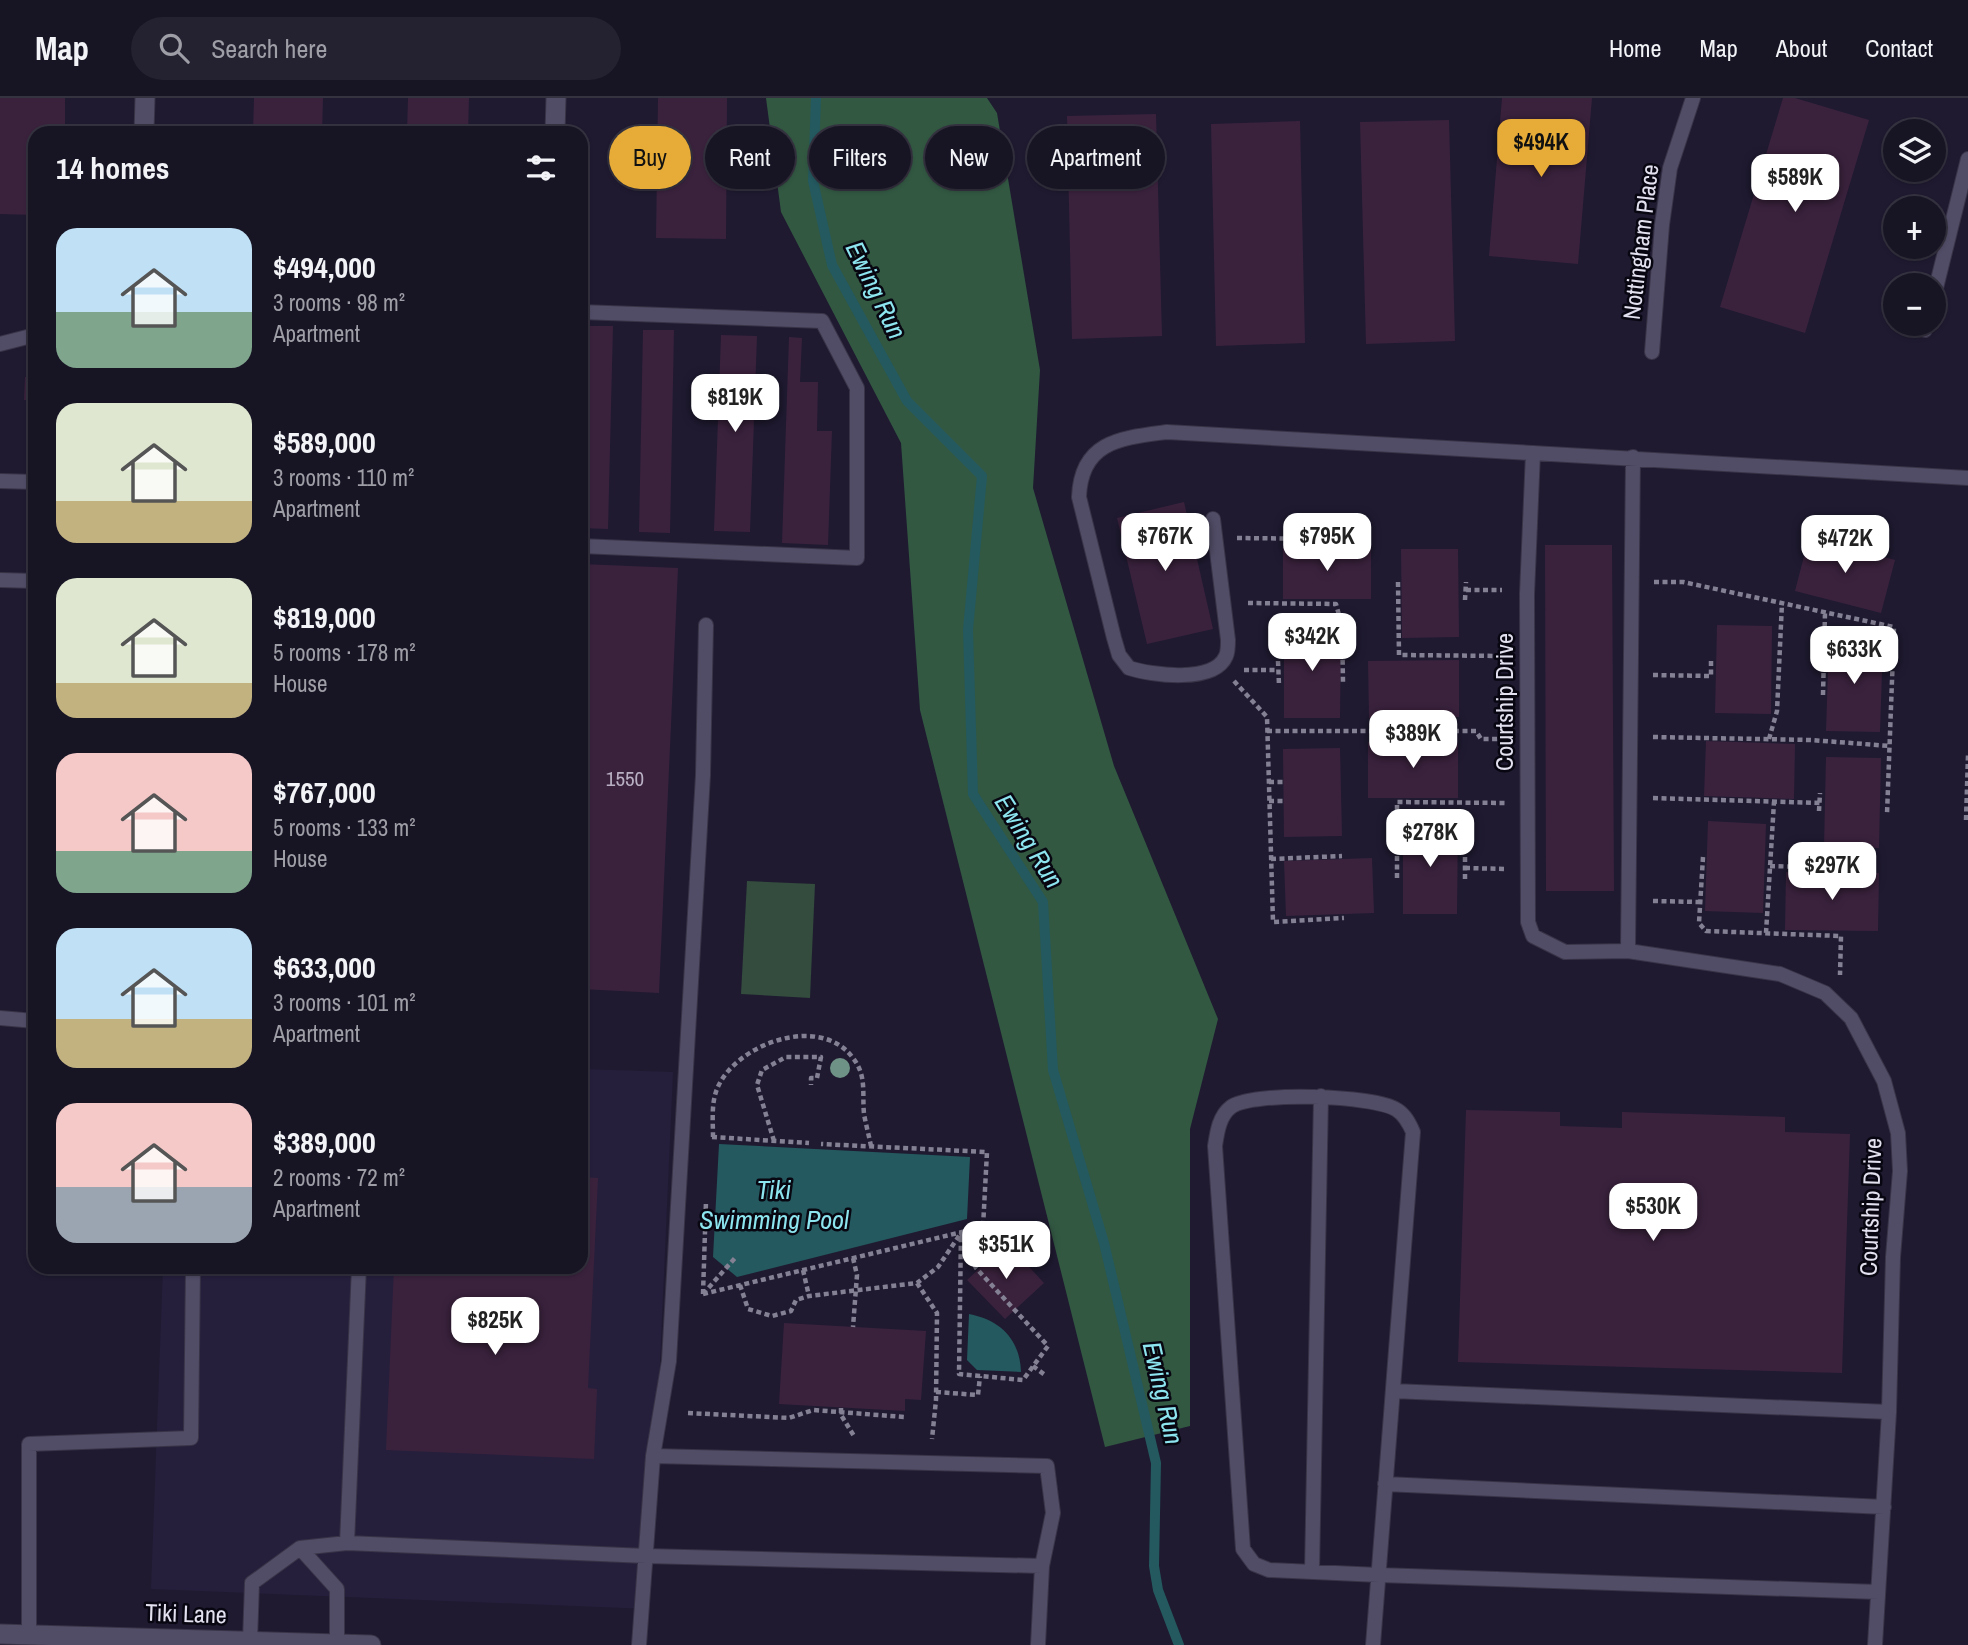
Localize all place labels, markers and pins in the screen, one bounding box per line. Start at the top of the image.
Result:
pin: $494K [1492,120,1590,179]
pin: $589K [1746,155,1844,214]
pin: $819K [686,374,784,434]
pin: $767K [1116,514,1214,573]
pin: $795K [1278,514,1376,573]
pin: $472K [1796,516,1894,575]
pin: $342K [1263,614,1361,673]
pin: $633K [1805,626,1903,686]
pin: $389K [1364,710,1462,770]
pin: $278K [1381,810,1479,869]
pin: $297K [1783,842,1881,902]
pin: $530K [1604,1184,1702,1243]
pin: $351K [957,1222,1055,1281]
pin: $825K [446,1298,544,1357]

